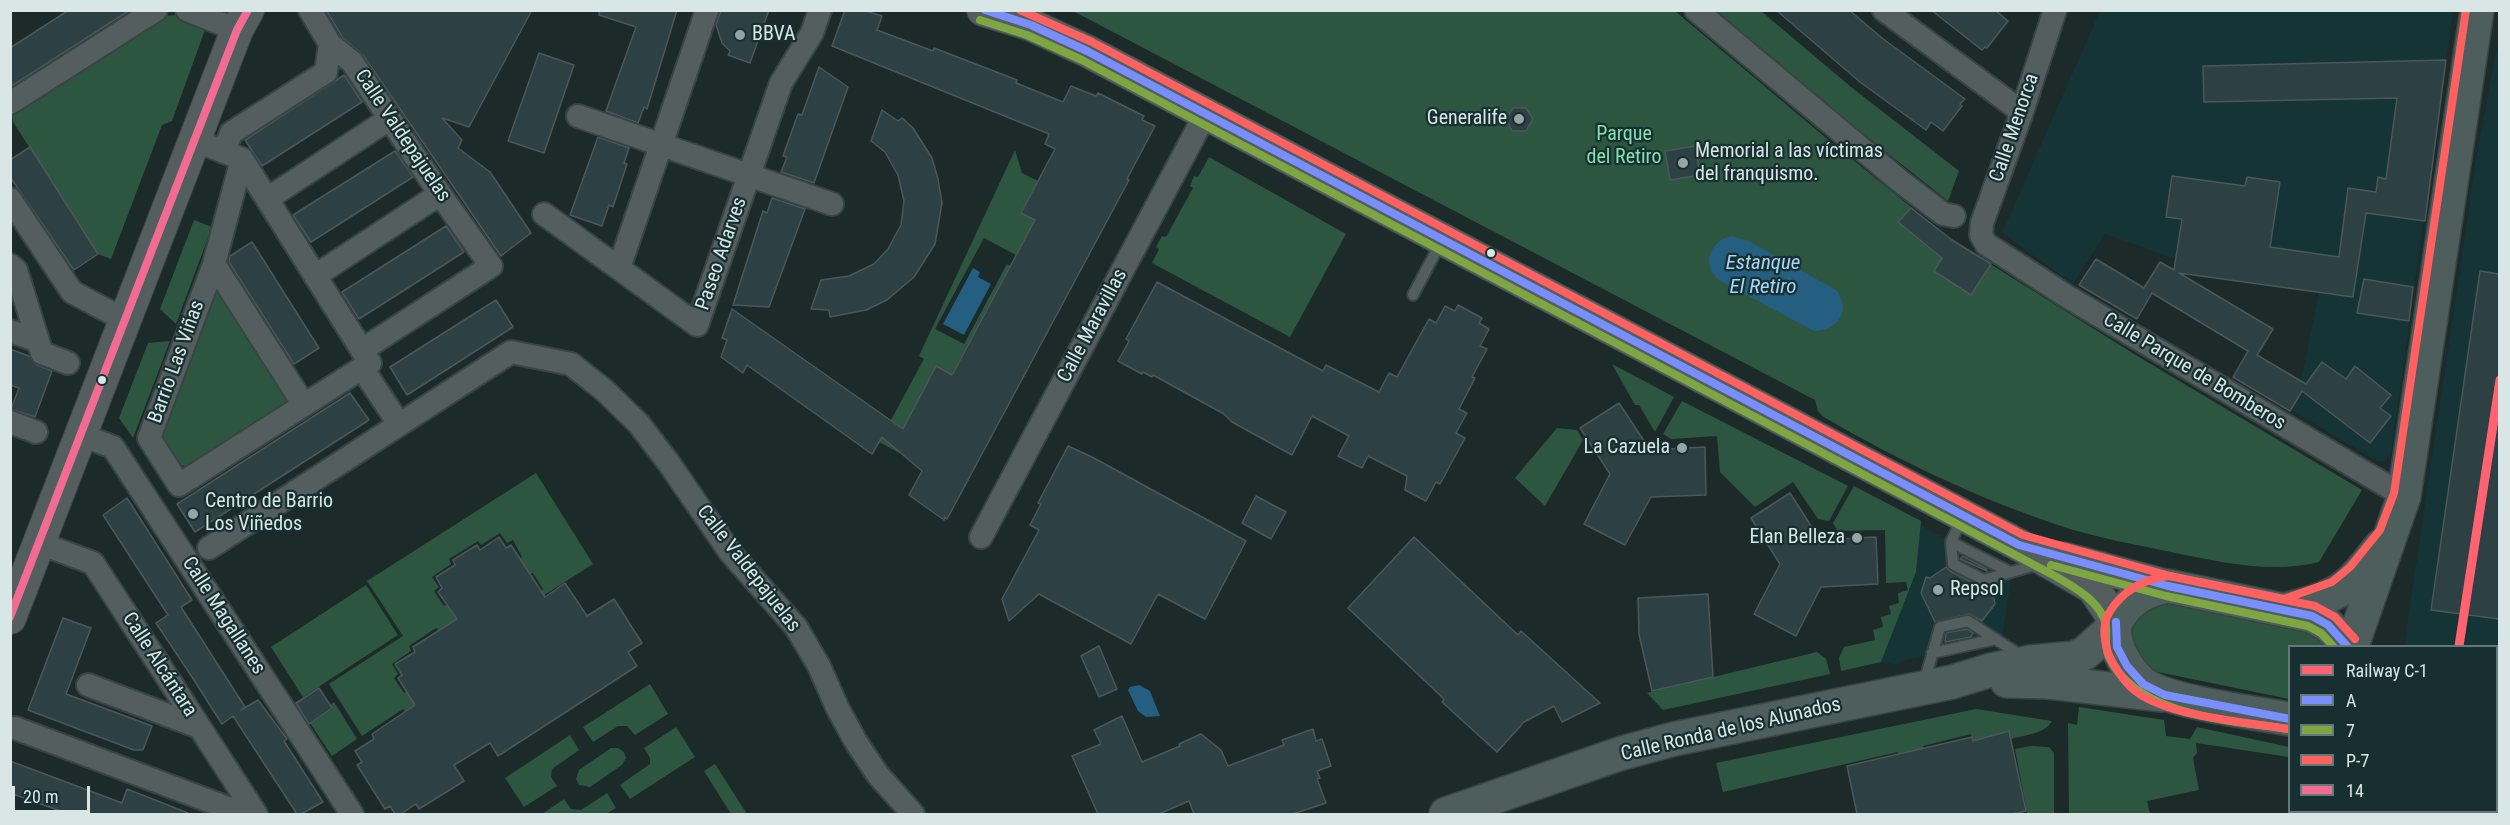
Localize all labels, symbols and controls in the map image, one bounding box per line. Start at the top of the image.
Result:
place label: BBVA [752,23,796,47]
marker: BBVA [733,28,747,42]
street label: Calle Valdepajuelas [349,65,455,207]
street label: Calle Menorca [1985,71,2045,185]
place label: Generalife [1427,107,1507,131]
marker: Generalife [1512,112,1526,126]
park label: Parque del Retiro [1587,123,1661,170]
place label: Memorial a las víctimas del franquismo. [1695,140,1883,187]
marker: Memorial a las víctimas del franquismo. [1676,156,1690,170]
street label: Paseo Adarves [691,194,753,314]
unlabelled marker [1485,247,1497,259]
water label: Estanque El Retiro [1726,251,1800,301]
street label: Calle Maravillas [1053,265,1133,387]
street label: Barrio Las Viñas [144,297,210,427]
street label: Calle Parque de Bomberos [2099,308,2289,436]
unlabelled marker [96,374,108,386]
place label: La Cazuela [1583,436,1670,460]
marker: La Cazuela [1675,441,1689,455]
place label: Centro de Barrio Los Viñedos [205,490,333,537]
street label: Calle Valdepajuelas [691,501,805,637]
marker: Centro de Barrio Los Viñedos [186,507,200,521]
place label: Elan Belleza [1749,526,1845,550]
marker: Elan Belleza [1850,531,1864,545]
street label: Calle Magallanes [176,553,270,679]
place label: Repsol [1950,578,2004,602]
marker: Repsol [1931,583,1945,597]
street label: Calle Alcántara [116,608,202,722]
legend [2288,645,2498,813]
text: Railway C-1 [2346,660,2428,681]
text: A [2346,690,2356,711]
street label: Calle Ronda de los Alunados [1619,693,1843,767]
text: 7 [2346,720,2355,741]
text: P-7 [2346,750,2369,771]
scale bar [15,774,93,812]
text: 14 [2346,780,2364,801]
text: 20 m [23,786,58,807]

